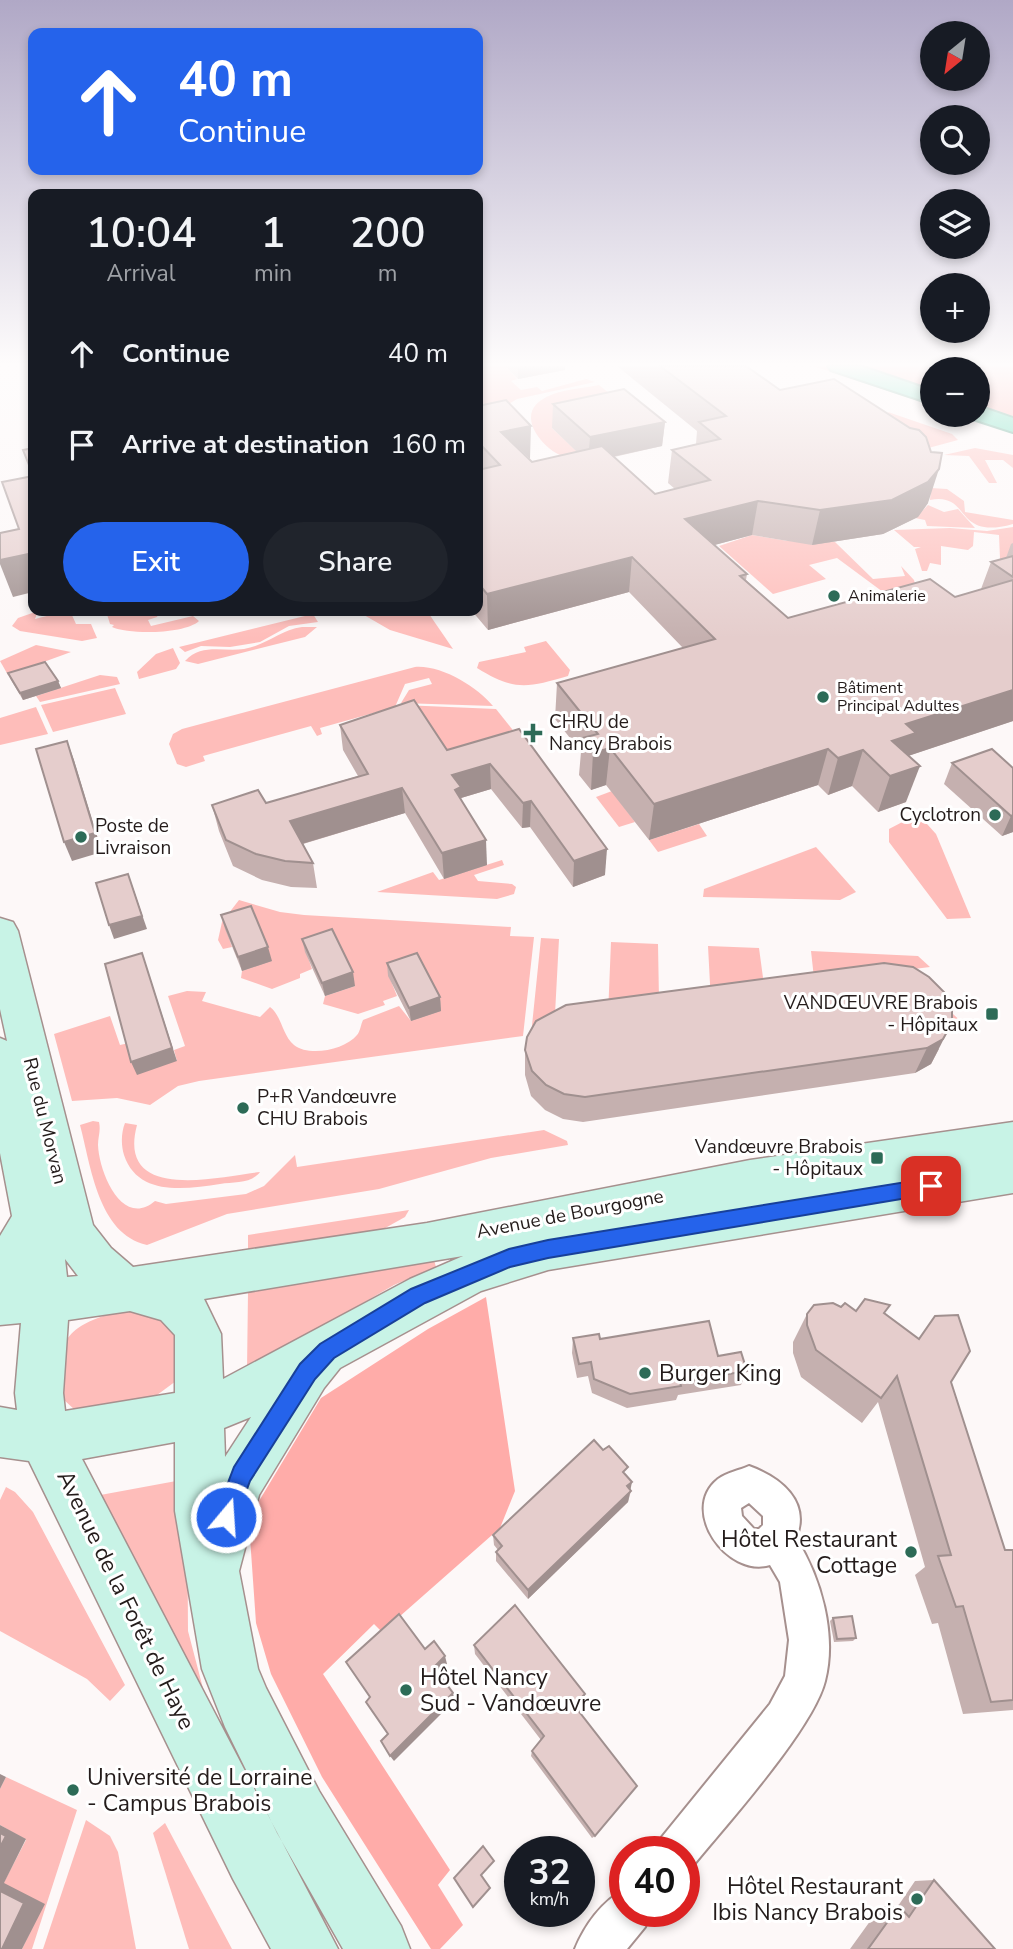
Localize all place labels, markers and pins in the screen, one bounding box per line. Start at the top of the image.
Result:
place label: Animalerie [848,585,926,607]
marker: Animalerie [826,588,842,604]
place label: Bâtiment Principal Adultes [837,677,959,717]
marker: Bâtiment Principal Adultes [815,689,831,705]
place label: CHRU de Nancy Brabois [549,709,672,757]
marker: CHRU de Nancy Brabois [523,723,543,743]
place label: Cyclotron [900,802,981,828]
marker: Cyclotron [987,807,1003,823]
place label: Poste de Livraison [95,813,171,861]
marker: Poste de Livraison [73,829,89,845]
place label: VANDŒUVRE Brabois - Hôpitaux [783,990,978,1038]
marker: VANDŒUVRE Brabois - Hôpitaux [984,1006,1000,1022]
place label: P+R Vandœuvre CHU Brabois [257,1084,396,1132]
marker: P+R Vandœuvre CHU Brabois [235,1100,251,1116]
place label: Vandœuvre Brabois - Hôpitaux [694,1134,863,1182]
marker: Vandœuvre Brabois - Hôpitaux [869,1150,885,1166]
pin [901,1156,961,1216]
place label: Burger King [659,1358,782,1389]
marker: Burger King [637,1365,653,1381]
place label: Hôtel Restaurant Cottage [721,1524,898,1581]
marker: Hôtel Restaurant Cottage [903,1544,919,1560]
place label: Hôtel Nancy Sud - Vandœuvre [420,1662,601,1719]
marker: Hôtel Nancy Sud - Vandœuvre [398,1682,414,1698]
place label: Université de Lorraine - Campus Brabois [87,1762,313,1819]
marker: Université de Lorraine - Campus Brabois [65,1782,81,1798]
place label: Hôtel Restaurant Ibis Nancy Brabois [712,1871,904,1928]
marker: Hôtel Restaurant Ibis Nancy Brabois [909,1891,925,1907]

